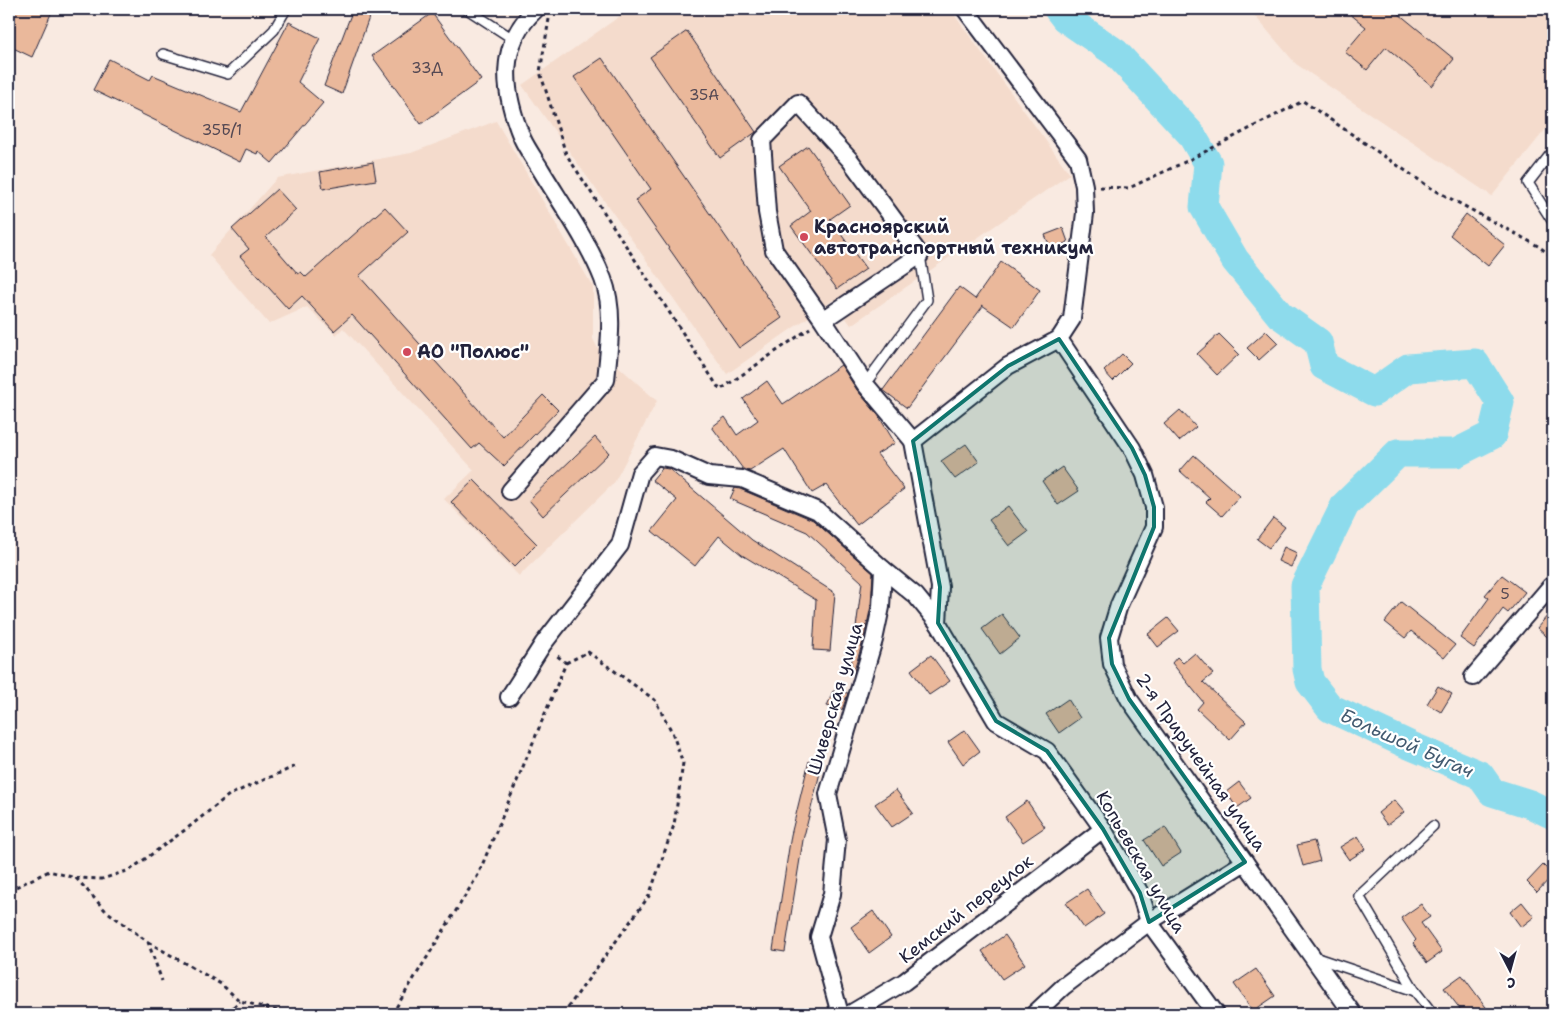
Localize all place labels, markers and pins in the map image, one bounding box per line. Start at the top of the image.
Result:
place label: Красноярский автотранспортный техникум [814,215,1093,260]
marker: Красноярский автотранспортный техникум [798,231,810,243]
place label: АО "Полюс" [417,340,529,364]
marker: АО "Полюс" [401,346,413,358]

